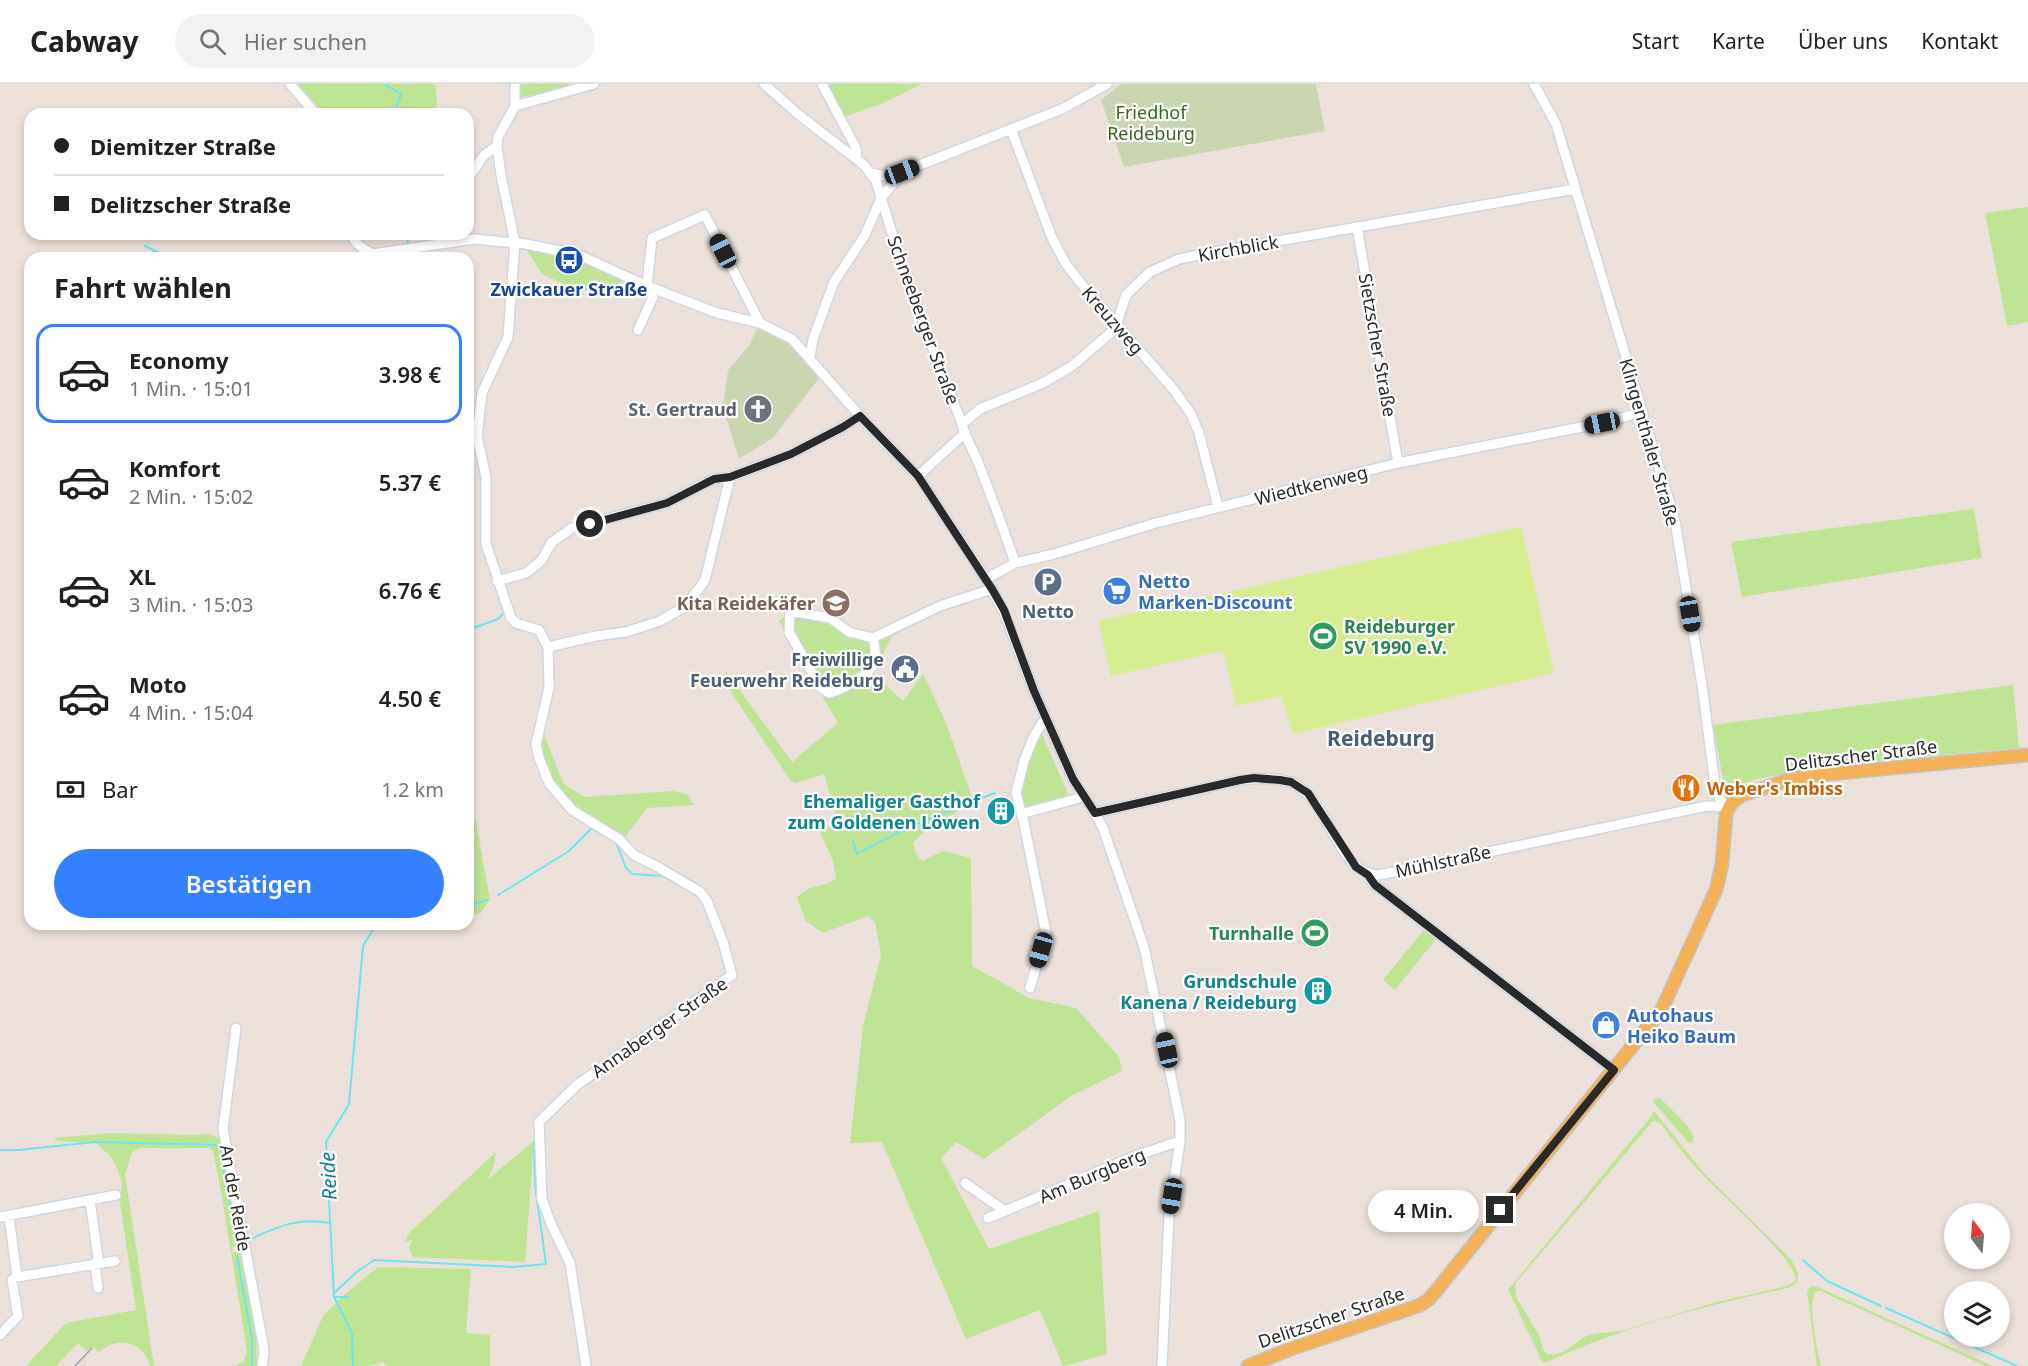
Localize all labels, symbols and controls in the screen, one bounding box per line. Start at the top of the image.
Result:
search box [175,14,595,68]
text: Cabway [30,22,139,60]
icon: search [196,25,229,58]
text: Hier suchen [244,26,367,56]
text: Start [1632,27,1679,55]
text: Karte [1712,27,1765,55]
text: Über uns [1798,27,1888,55]
text: Kontakt [1921,27,1998,55]
park label: Friedhof Reideburg [1107,100,1195,145]
text: Diemitzer Straße [90,131,276,161]
car [882,157,922,187]
text: Delitzscher Straße [90,189,291,219]
street label: Kirchblick [1196,229,1280,267]
car [707,231,739,271]
street label: Schneeberger Straße [882,232,966,408]
bus stop icon: Zwickauer Straße [553,244,585,276]
text: Fahrt wählen [54,269,232,306]
street label: Sietzscher Straße [1354,271,1402,419]
place label: Zwickauer Straße [490,277,648,301]
street label: Kreuzweg [1077,281,1149,359]
text: Economy [129,345,228,375]
icon: car [57,347,111,401]
street label: Klingenthaler Straße [1615,355,1685,529]
text: 3.98 € [379,359,441,389]
text: 1 Min. · 15:01 [129,375,254,402]
church icon: St. Gertraud [742,393,774,425]
place label: St. Gertraud [628,397,737,421]
car [1583,411,1621,435]
text: Komfort [129,453,220,483]
icon: car [57,455,111,509]
street label: Wiedtkenweg [1252,459,1370,511]
text: 5.37 € [379,467,441,497]
text: 2 Min. · 15:02 [129,483,254,510]
route start [576,510,603,537]
text: XL [129,561,156,591]
icon: car [57,563,111,617]
parking icon: Netto [1032,566,1064,598]
place label: Netto Marken-Discount [1138,569,1293,614]
text: 6.76 € [379,575,441,605]
supermarket icon: Netto Marken-Discount [1101,575,1133,607]
school or university icon: Kita Reidekäfer [820,587,852,619]
text: 3 Min. · 15:03 [129,591,254,618]
place label: Kita Reidekäfer [677,591,815,615]
car [1678,595,1702,633]
place label: Netto [1022,599,1074,623]
place label: Reideburger SV 1990 e.V. [1344,614,1455,659]
sports icon: Reideburger SV 1990 e.V. [1307,620,1339,652]
place label: Freiwillige Feuerwehr Reideburg [690,647,884,692]
public building icon: Freiwillige Feuerwehr Reideburg [889,653,921,685]
text: Moto [129,669,187,699]
icon: car [57,671,111,725]
text: 4.50 € [379,683,441,713]
text: 4 Min. · 15:04 [129,699,254,726]
district label: Reideburg [1327,724,1435,752]
street label: Delitzscher Straße [1783,734,1939,776]
restaurant icon: Weber's Imbiss [1670,772,1702,804]
icon: cash [54,773,87,806]
text: Bar [102,774,138,804]
text: 1.2 km [381,776,444,803]
place label: Weber's Imbiss [1707,776,1843,800]
place label: Ehemaliger Gasthof zum Goldenen Löwen [788,789,981,834]
building icon: Ehemaliger Gasthof zum Goldenen Löwen [985,795,1017,827]
street label: Mühlstraße [1393,839,1493,883]
button: Bestätigen [54,849,444,918]
sports icon: Turnhalle [1299,917,1331,949]
place label: Turnhalle [1209,921,1294,945]
car [1027,930,1055,970]
place label: Grundschule Kanena / Reideburg [1120,969,1297,1014]
street label: Annaberger Straße [586,971,732,1083]
building icon: Grundschule Kanena / Reideburg [1302,975,1334,1007]
place label: Autohaus Heiko Baum [1627,1003,1736,1048]
shop icon: Autohaus Heiko Baum [1590,1009,1622,1041]
car [1154,1031,1180,1069]
street label: Am Burgberg [1035,1142,1149,1208]
street label: An der Reide [215,1143,257,1253]
water label: Reide [313,1151,343,1201]
car [1160,1177,1184,1215]
callout: 4 Min. [1368,1189,1479,1231]
route end [1486,1196,1513,1223]
text: 4 Min. [1394,1197,1453,1224]
north arrow [1944,1203,2010,1269]
map controls [1944,1203,2010,1347]
street label: Delitzscher Straße [1255,1281,1407,1353]
button: layers [1944,1281,2010,1347]

